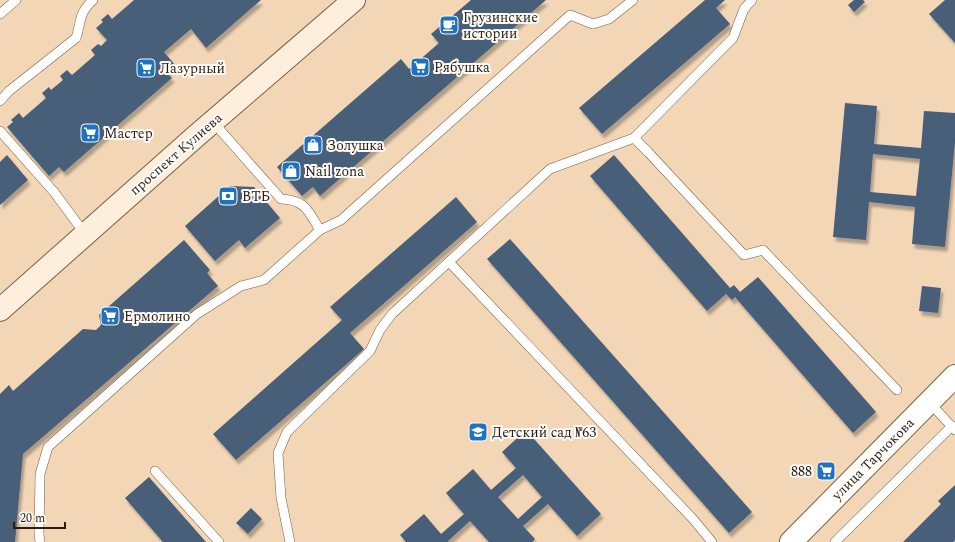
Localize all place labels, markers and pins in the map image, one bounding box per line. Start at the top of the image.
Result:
place label: Грузинские истории [463,7,538,44]
cafe icon: Грузинские истории [438,14,460,36]
supermarket icon: Рябушка [409,56,431,78]
supermarket icon: Лазурный [135,57,157,79]
place label: Рябушка [434,57,490,78]
place label: Лазурный [160,58,225,79]
supermarket icon: Мастер [79,122,101,144]
place label: Мастер [104,123,153,144]
shop icon: Золушка [302,134,324,156]
place label: Золушка [327,135,384,156]
shop icon: Nail zona [280,160,302,182]
place label: Nail zona [305,161,364,182]
bank icon: ВТБ [217,185,239,207]
place label: ВТБ [242,186,270,207]
supermarket icon: Ермолино [99,305,121,327]
place label: Ермолино [124,306,190,327]
school or university icon: Детский сад №63 [467,421,489,443]
place label: Детский сад №63 [492,422,596,443]
supermarket icon: 888 [815,460,837,482]
place label: 888 [791,461,812,482]

